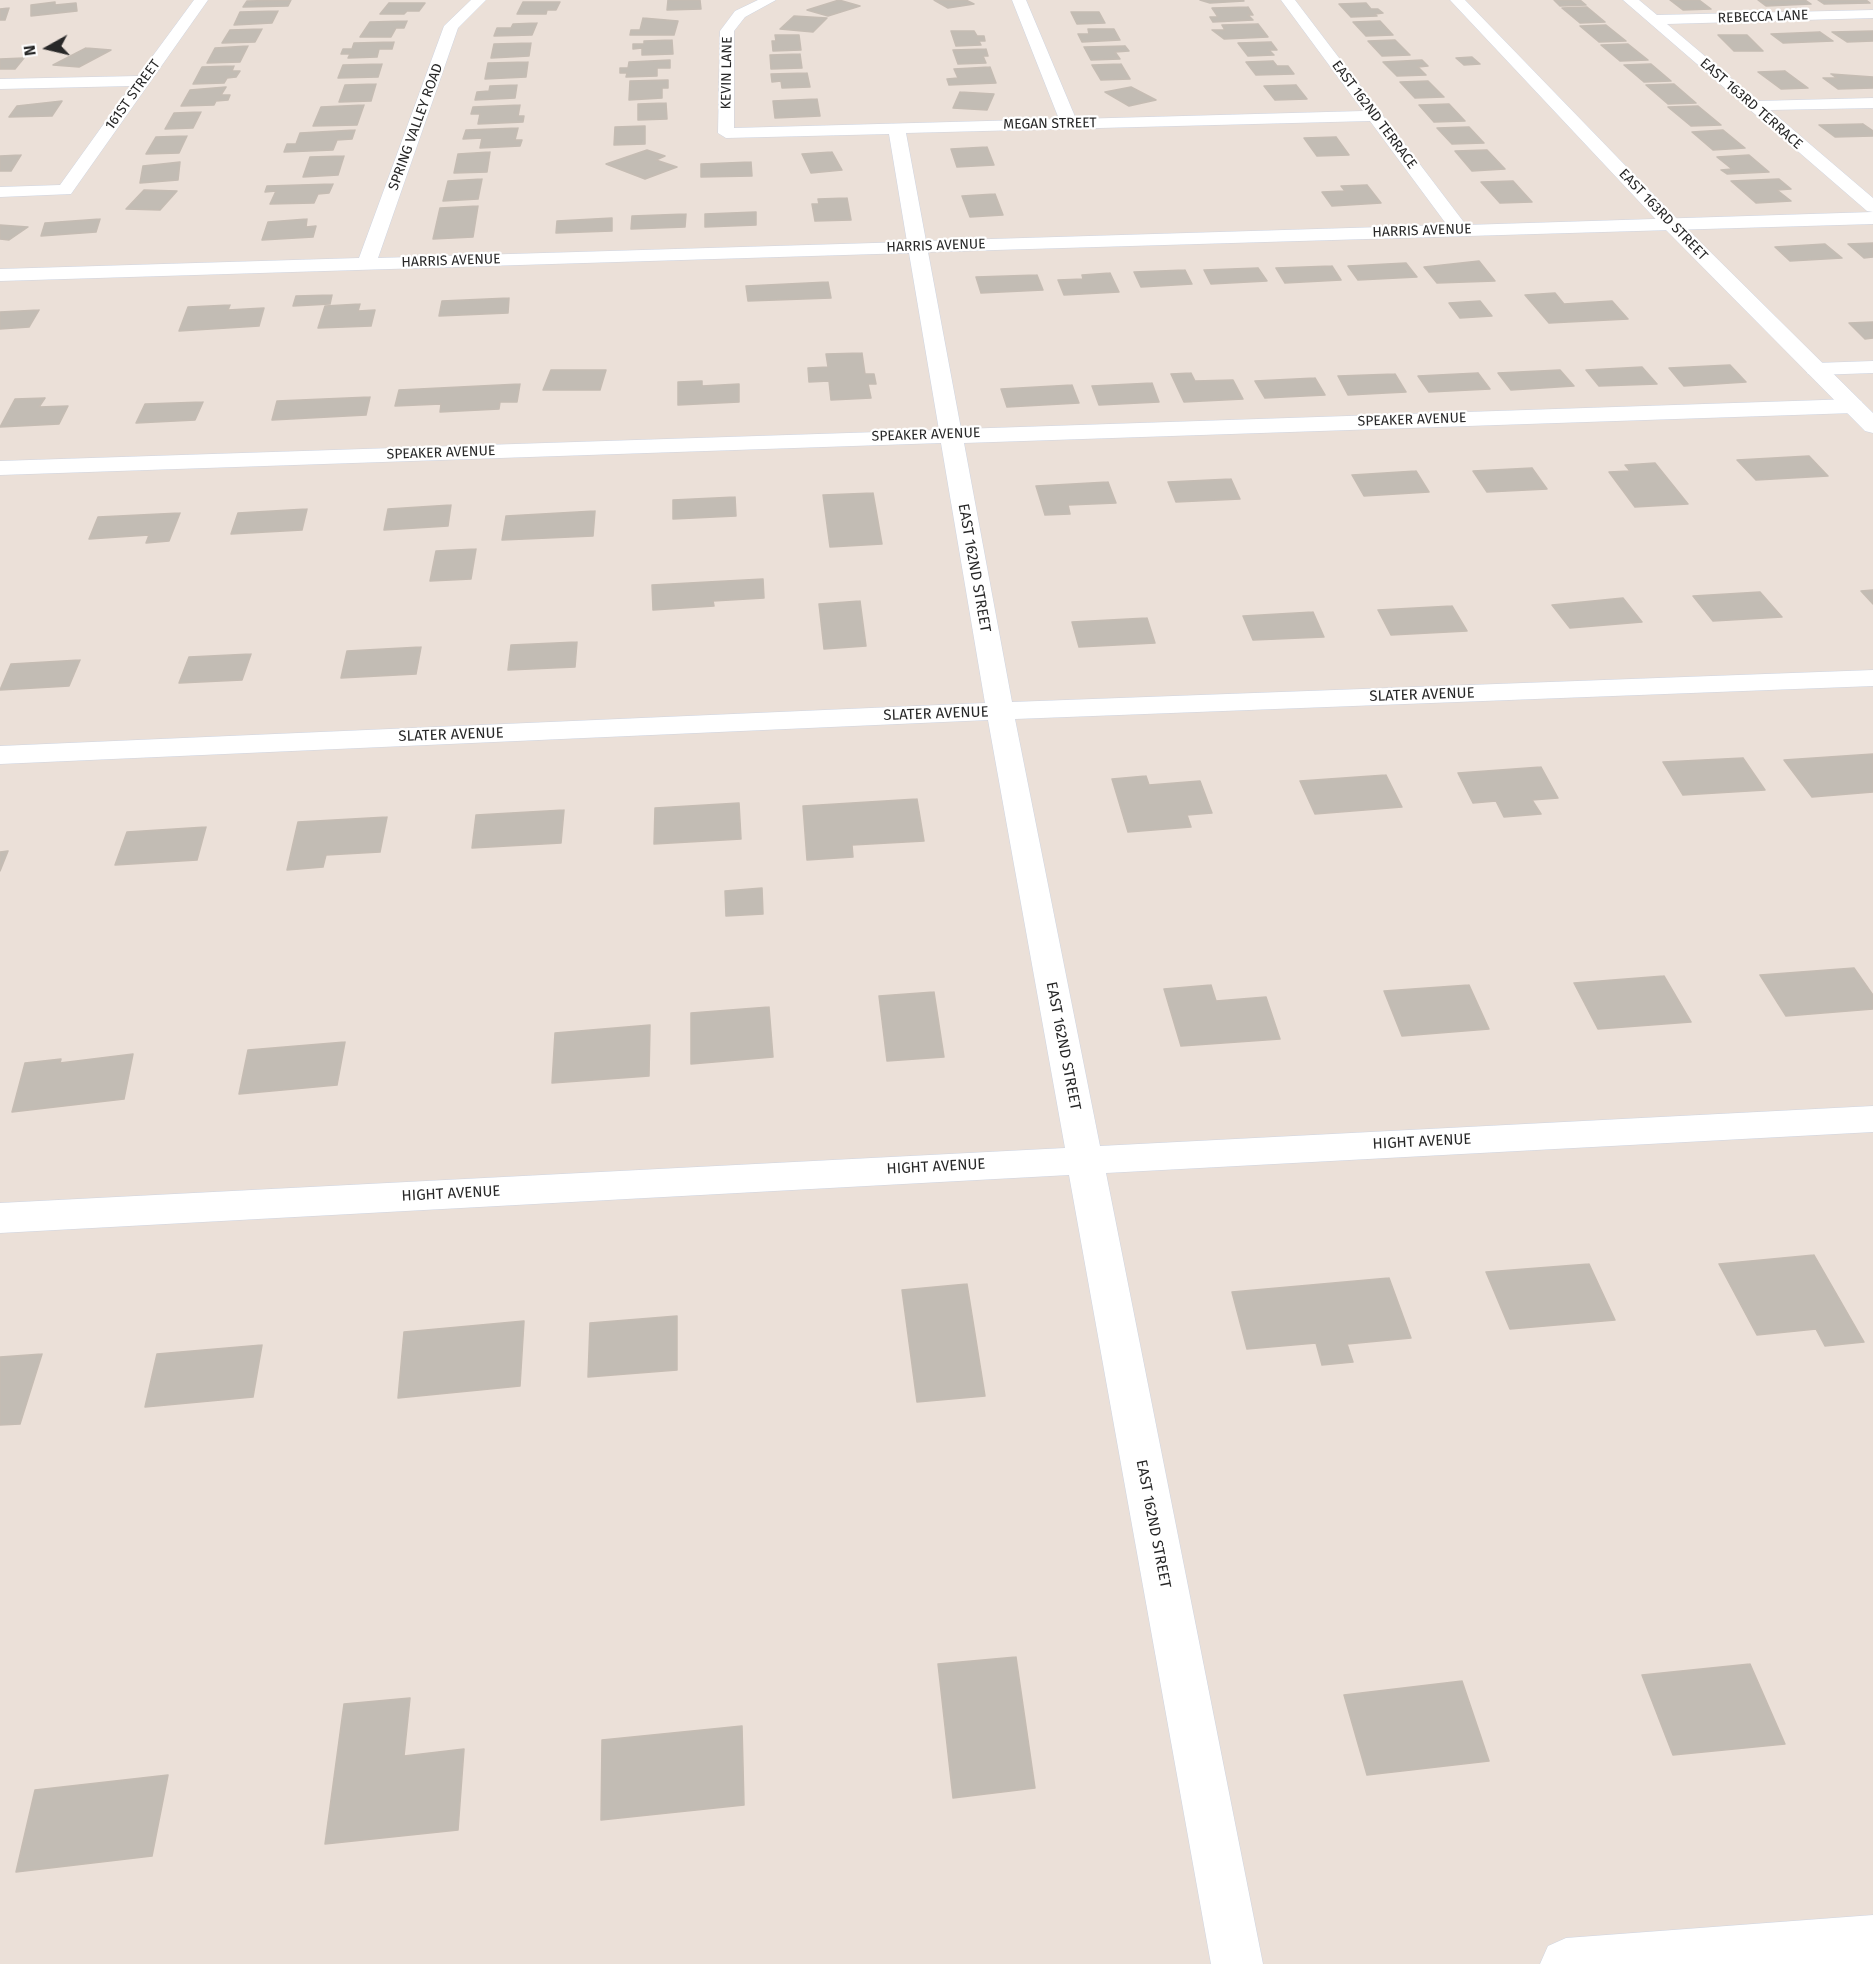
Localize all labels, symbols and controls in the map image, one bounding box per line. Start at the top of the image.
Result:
street label: REBECCA LANE [1717,7,1809,27]
north arrow [18,18,78,78]
street label: KEVIN LANE [718,36,736,110]
text: N [20,44,40,57]
street label: EAST 163RD TERRACE [1696,55,1806,153]
street label: 161ST STREET [102,57,164,133]
street label: EAST 162ND TERRACE [1328,58,1420,172]
street label: SPRING VALLEY ROAD [385,61,447,193]
street label: MEGAN STREET [1003,115,1097,133]
street label: EAST 163RD STREET [1615,166,1711,264]
street label: HARRIS AVENUE [1372,221,1472,241]
street label: HARRIS AVENUE [886,236,986,256]
street label: HARRIS AVENUE [401,251,501,271]
street label: SPEAKER AVENUE [1357,410,1467,430]
street label: SPEAKER AVENUE [871,425,981,445]
street label: SPEAKER AVENUE [386,443,496,463]
street label: EAST 162ND STREET [954,502,994,634]
street label: SLATER AVENUE [1369,684,1475,706]
street label: SLATER AVENUE [883,703,989,725]
street label: SLATER AVENUE [398,724,504,746]
street label: EAST 162ND STREET [1042,980,1084,1112]
street label: HIGHT AVENUE [1372,1130,1472,1154]
street label: HIGHT AVENUE [886,1155,986,1179]
street label: HIGHT AVENUE [401,1182,501,1206]
street label: EAST 162ND STREET [1132,1458,1174,1590]

